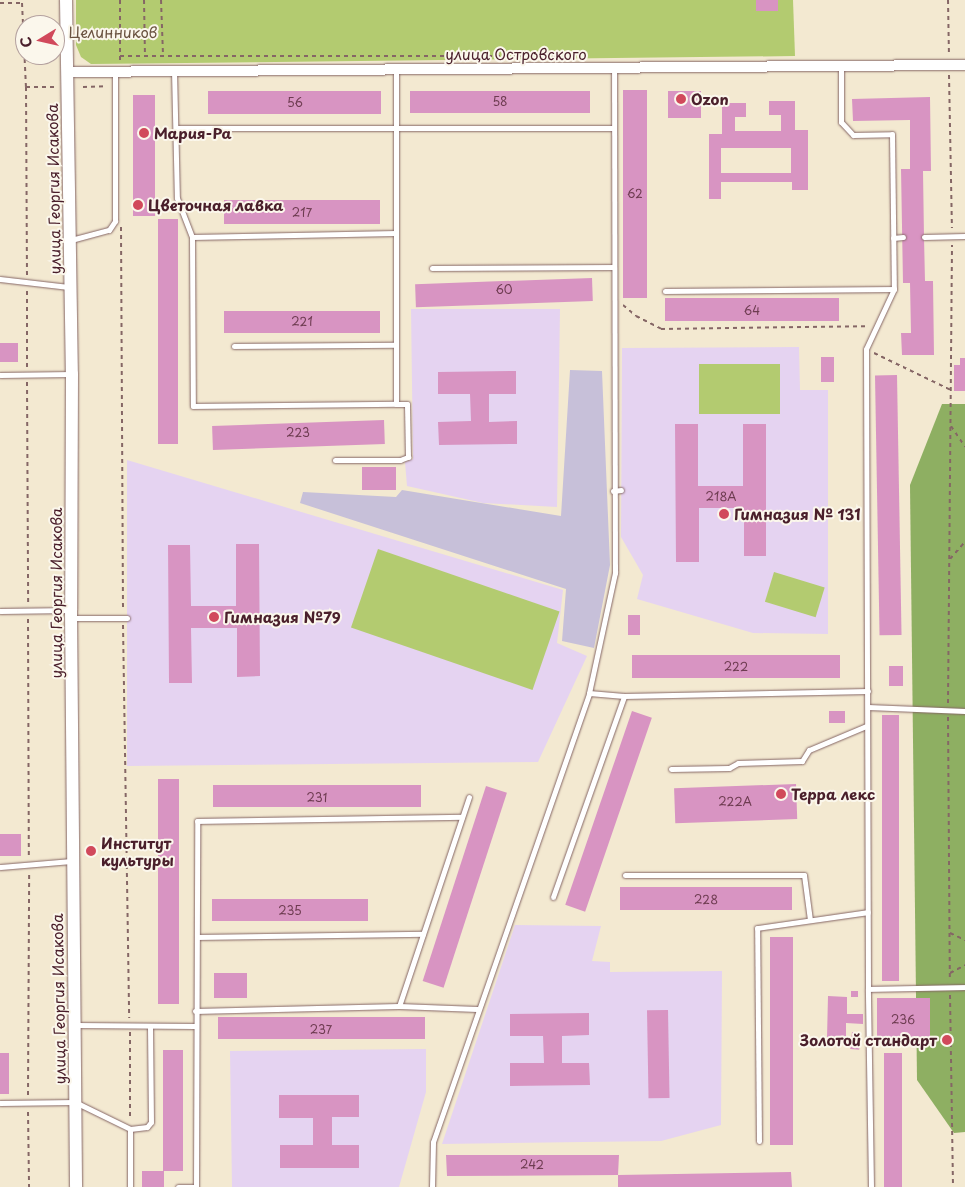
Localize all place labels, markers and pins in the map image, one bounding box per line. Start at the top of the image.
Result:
place label: Ozon [691,90,729,108]
marker: Ozon [675,93,687,105]
place label: Мария-Ра [154,124,232,142]
marker: Мария-Ра [138,127,150,139]
place label: Цветочная лавка [148,196,283,214]
marker: Цветочная лавка [132,199,144,211]
place label: Гимназия № 131 [734,505,861,523]
marker: Гимназия № 131 [718,508,730,520]
place label: Гимназия №79 [224,608,341,626]
marker: Гимназия №79 [208,611,220,623]
place label: Терра лекс [791,785,875,803]
marker: Терра лекс [775,788,787,800]
place label: Институт культуры [101,833,174,868]
marker: Институт культуры [85,845,97,857]
place label: Золотой стандарт [799,1031,937,1049]
marker: Золотой стандарт [941,1034,953,1046]

